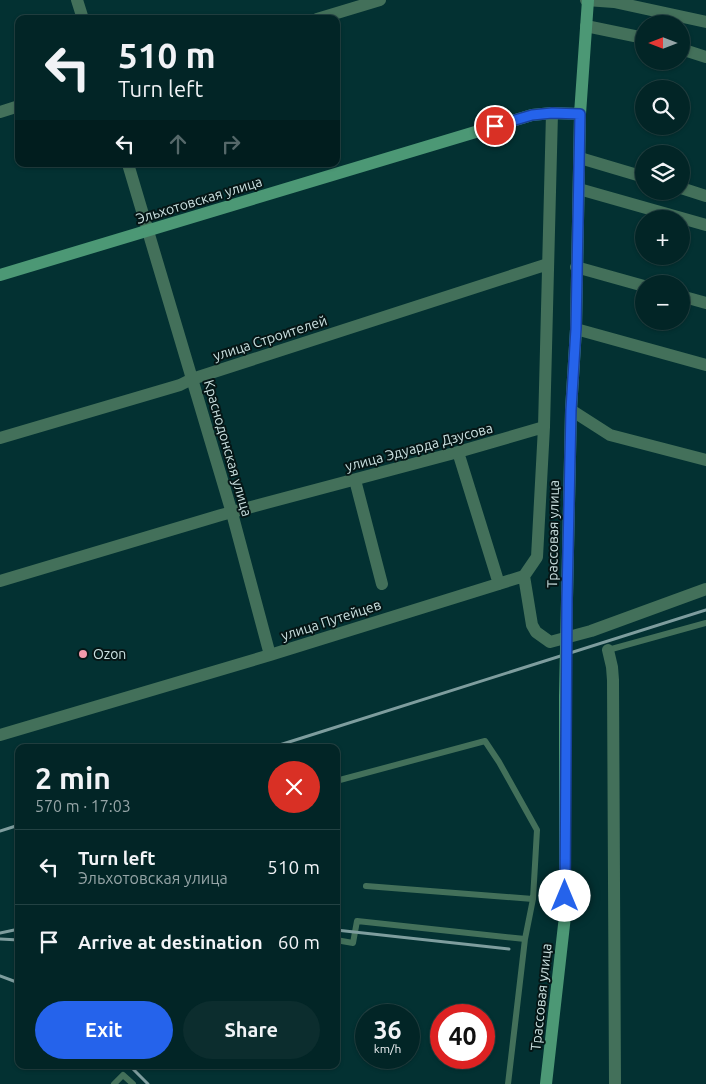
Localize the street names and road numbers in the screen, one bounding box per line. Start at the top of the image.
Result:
street label: Эльхотовская улица [134,173,264,227]
street label: улица Строителей [211,312,329,364]
street label: Краснодонская улица [201,378,255,518]
street label: улица Эдуарда Дзусова [344,420,494,474]
street label: Трассовая улица [544,480,562,588]
street label: улица Путейцев [279,596,383,644]
street label: Трассовая улица [527,942,555,1052]

